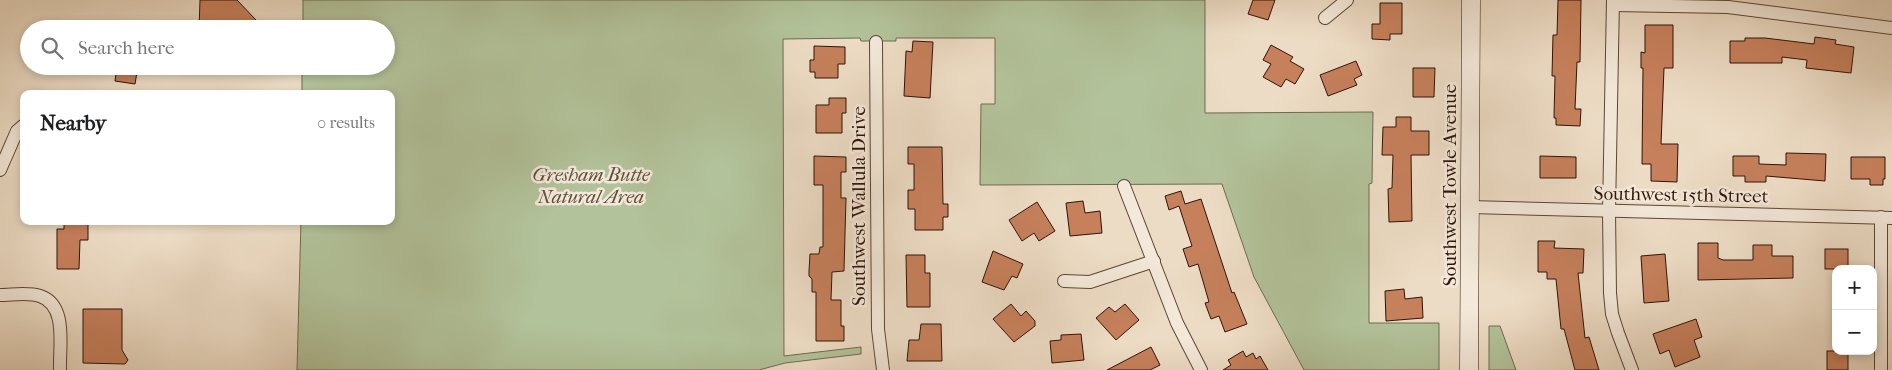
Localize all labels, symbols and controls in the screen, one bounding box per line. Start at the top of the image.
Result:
search box [20,20,395,75]
icon: search [38,34,66,62]
text: Search here [78,37,174,59]
street label: Southwest Towle Avenue [1439,84,1461,286]
street label: Southwest Wallula Drive [848,106,870,306]
text: Nearby [40,111,106,135]
text: 0 results [317,113,375,132]
park label: Gresham Butte Natural Area [532,164,651,208]
street label: Southwest 15th Street [1593,182,1769,208]
map controls [1832,265,1877,355]
button: + [1832,265,1877,310]
button: − [1832,310,1877,355]

